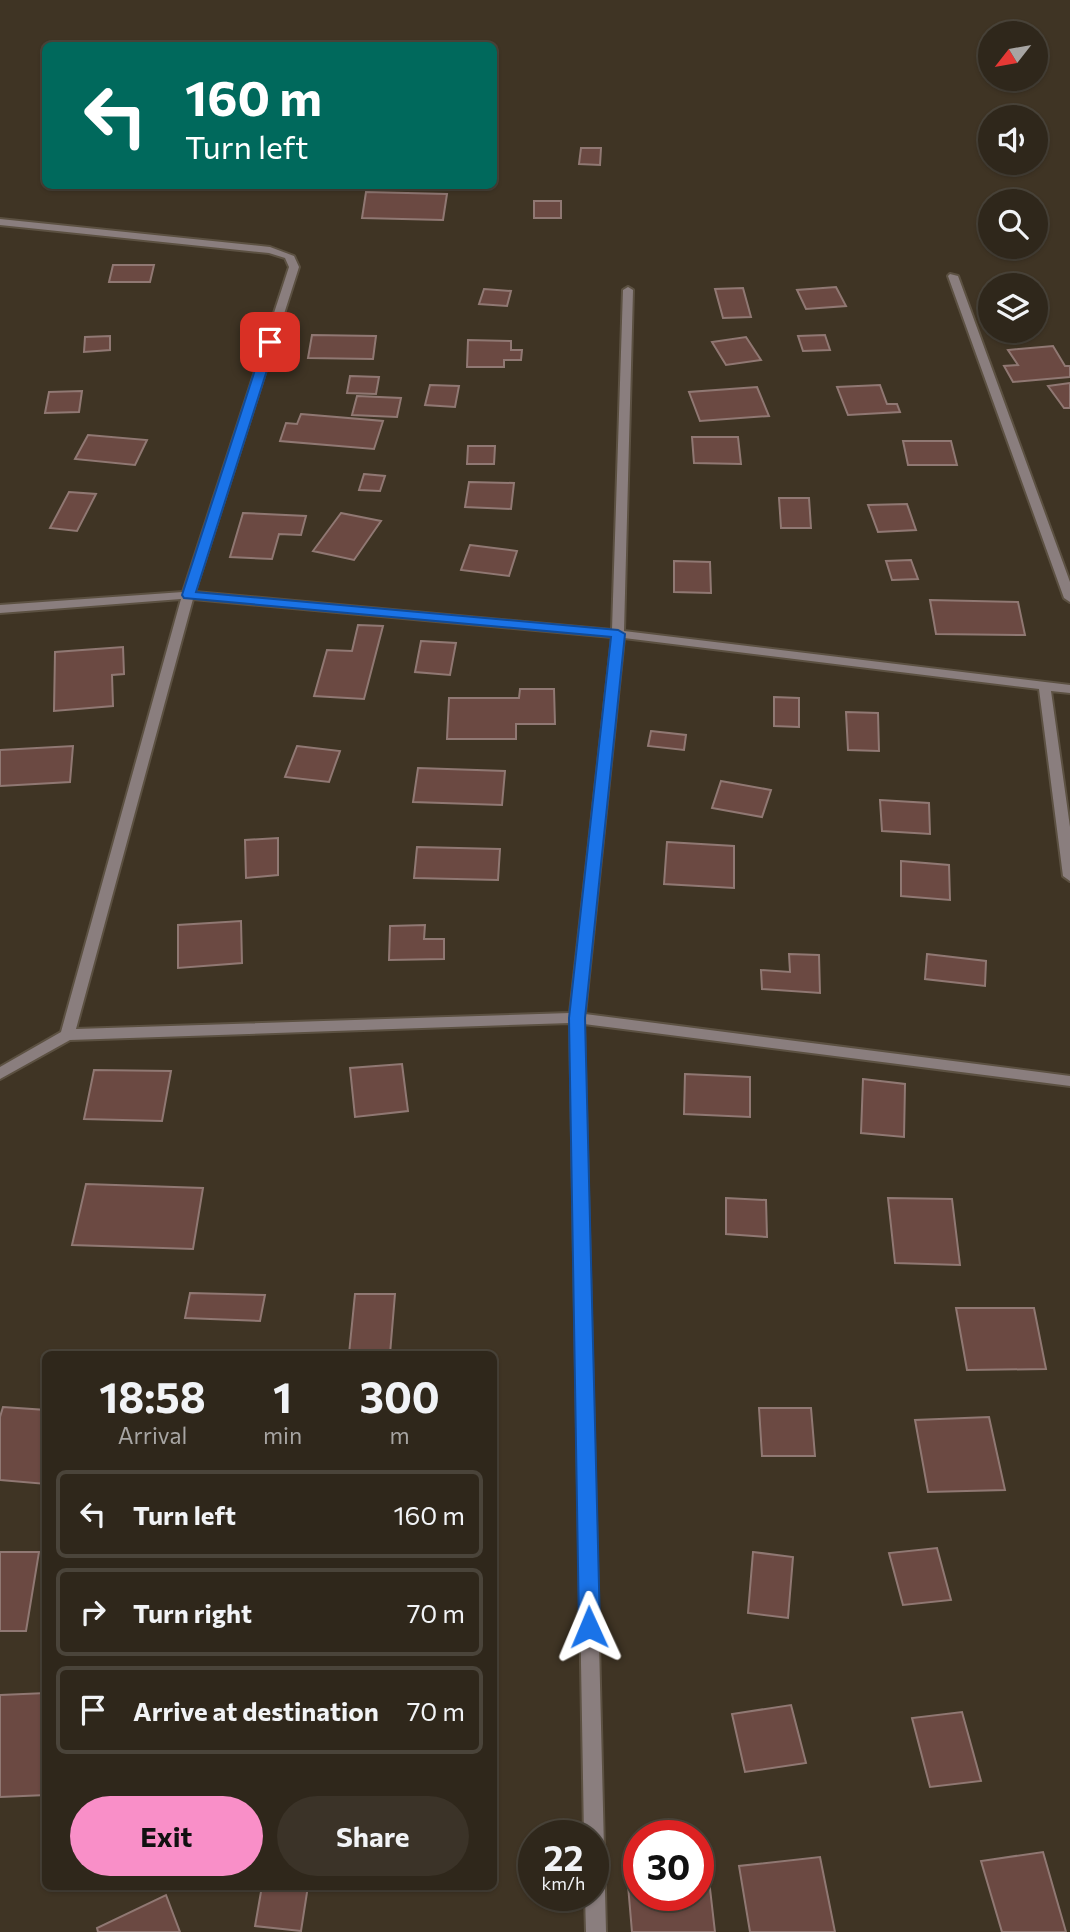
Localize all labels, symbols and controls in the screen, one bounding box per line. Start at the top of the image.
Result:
north arrow [978,21,1048,91]
map controls [978,21,1048,343]
text: 160 m [185,66,322,126]
icon: left [70,70,161,161]
button: sound [978,105,1048,175]
text: Turn left [185,126,309,166]
button: search [978,189,1048,259]
button: layers [978,273,1048,343]
pin [240,312,300,372]
icon: arrive [251,323,289,361]
text: 18:58 [99,1370,206,1422]
text: 1 [273,1370,292,1422]
text: 300 [359,1370,440,1422]
text: Arrival [118,1421,187,1449]
text: min [263,1421,302,1449]
text: m [390,1421,410,1449]
icon: left [74,1495,112,1533]
text: Turn left [133,1499,236,1530]
text: 160 m [393,1499,465,1530]
position arrow [552,1590,626,1664]
icon: right [74,1593,112,1631]
text: Turn right [133,1597,252,1628]
text: 70 m [407,1597,465,1628]
icon: arrive [74,1691,112,1729]
text: Arrive at destination [133,1695,379,1726]
text: 70 m [407,1695,465,1726]
button: Exit [70,1796,263,1876]
button: Share [277,1796,469,1876]
speed limit sign: 30 [623,1820,714,1911]
text: 22 [544,1835,583,1878]
text: km/h [542,1872,585,1894]

